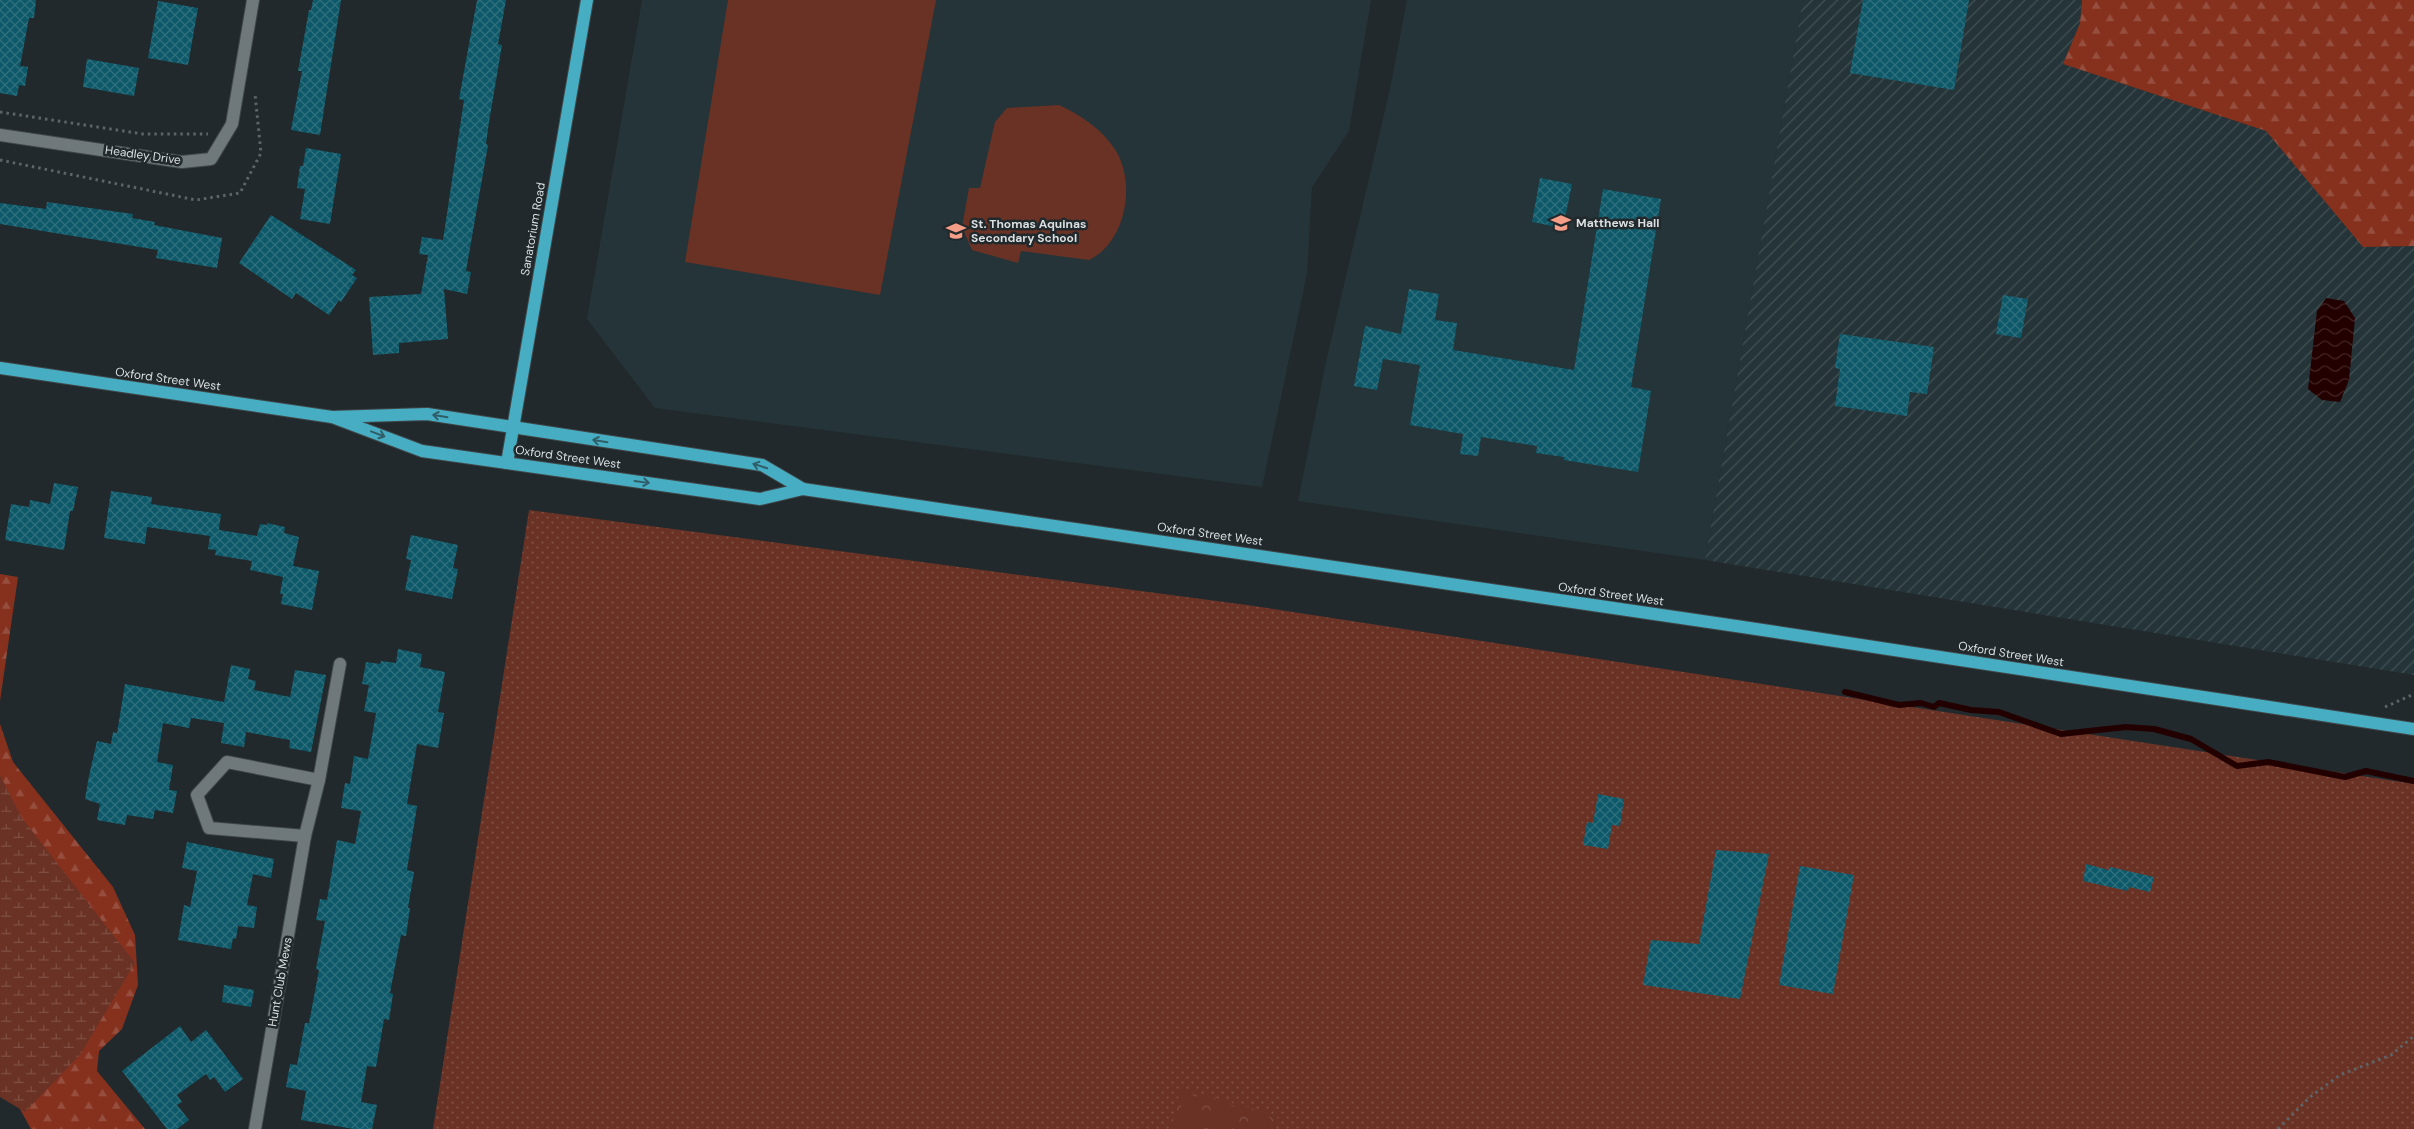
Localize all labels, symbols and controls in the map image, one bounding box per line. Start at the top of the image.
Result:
street label: Headley Drive [104,142,182,168]
street label: Sanatorium Road [517,181,549,277]
school or university icon: Matthews Hall [1550,212,1572,234]
place label: Matthews Hall [1576,215,1659,231]
place label: St. Thomas Aquinas Secondary School [971,216,1086,246]
school or university icon: St. Thomas Aquinas Secondary School [945,220,967,242]
street label: Oxford Street West [114,364,222,394]
one-way arrow [432,411,448,421]
one-way arrow [370,430,385,439]
one-way arrow [593,435,609,445]
street label: Oxford Street West [514,442,622,472]
one-way arrow [753,461,769,470]
one-way arrow [634,477,650,487]
street label: Oxford Street West [1156,519,1264,549]
street label: Oxford Street West [1557,579,1665,609]
street label: Oxford Street West [1957,638,2065,670]
street label: Hunt Club Mews [264,936,296,1028]

